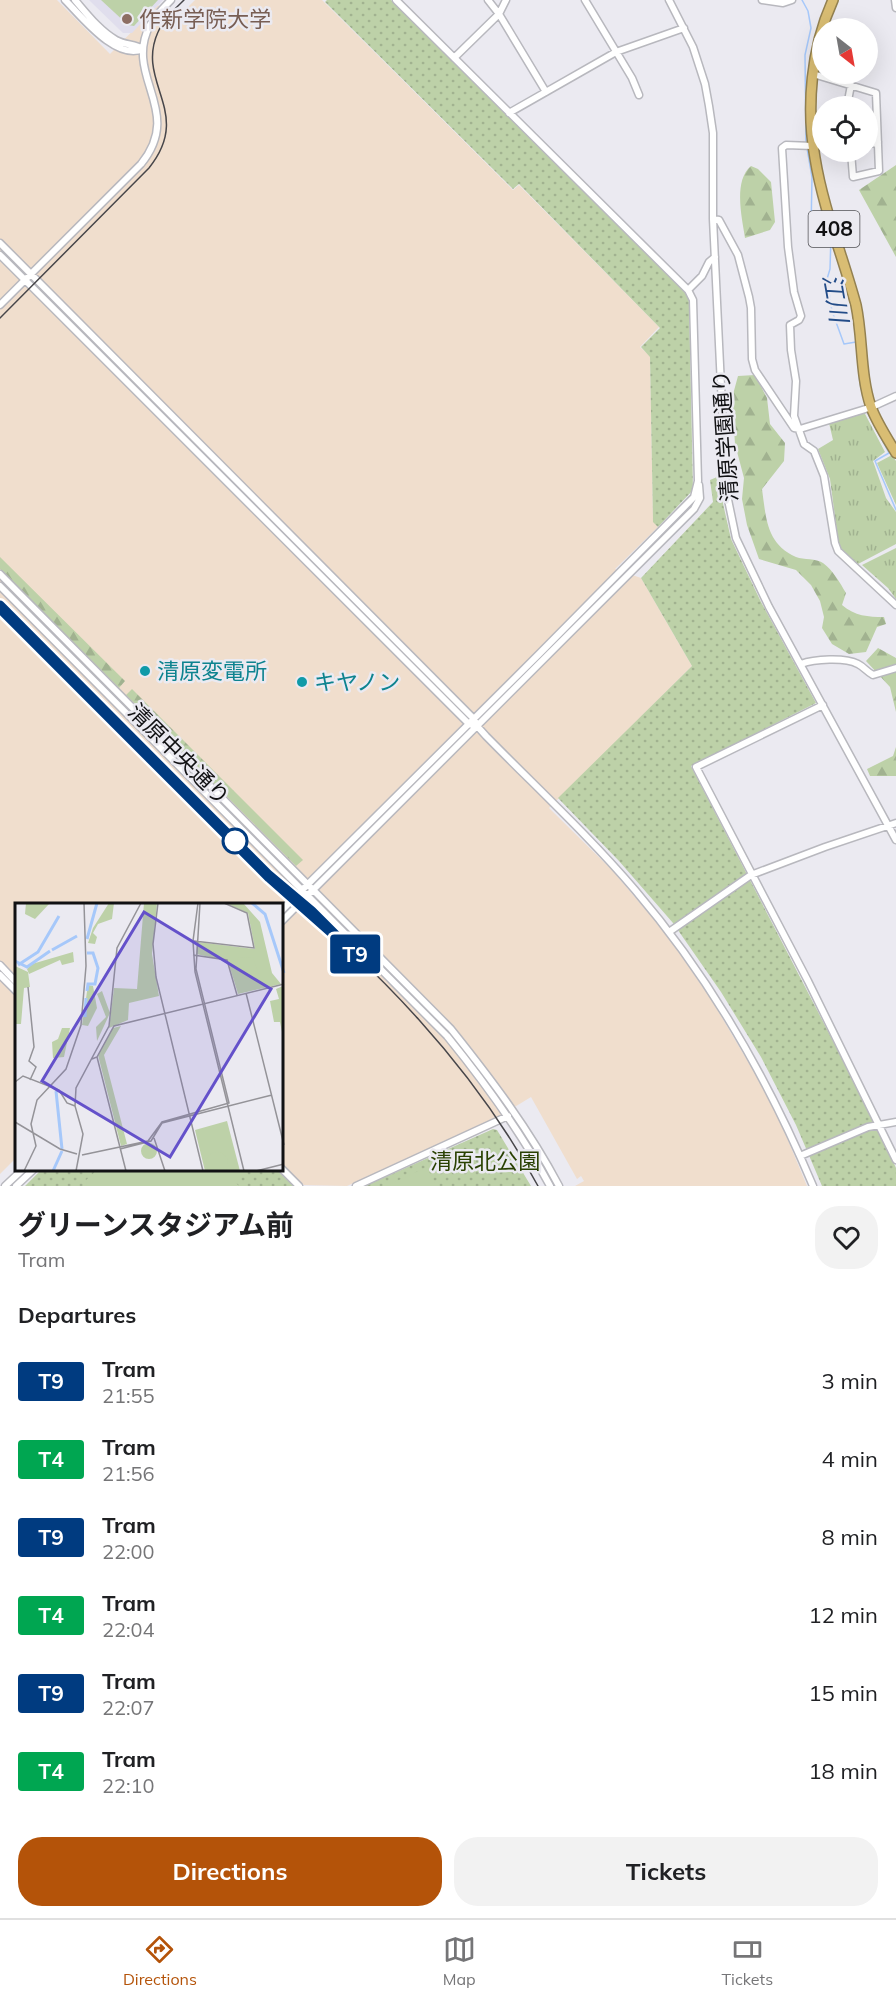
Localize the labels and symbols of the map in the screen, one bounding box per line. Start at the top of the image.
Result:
place label: 作新学院大学 [139,5,271,33]
marker: 作新学院大学 [120,12,134,26]
north arrow [812,18,878,84]
road number: 408 [808,211,860,247]
water label: 江川 [817,272,855,327]
street label: 清原学園通り [706,369,744,503]
place label: 清原変電所 [157,657,267,685]
marker: 清原変電所 [138,664,152,678]
place label: キヤノン [314,668,400,696]
marker: キヤノン [295,675,309,689]
street label: 清原中央通り [122,697,236,811]
unlabelled marker [222,828,248,854]
inset map [15,903,284,1171]
line badge: T9 [328,934,382,974]
park label: 清原北公園 [430,1147,540,1175]

